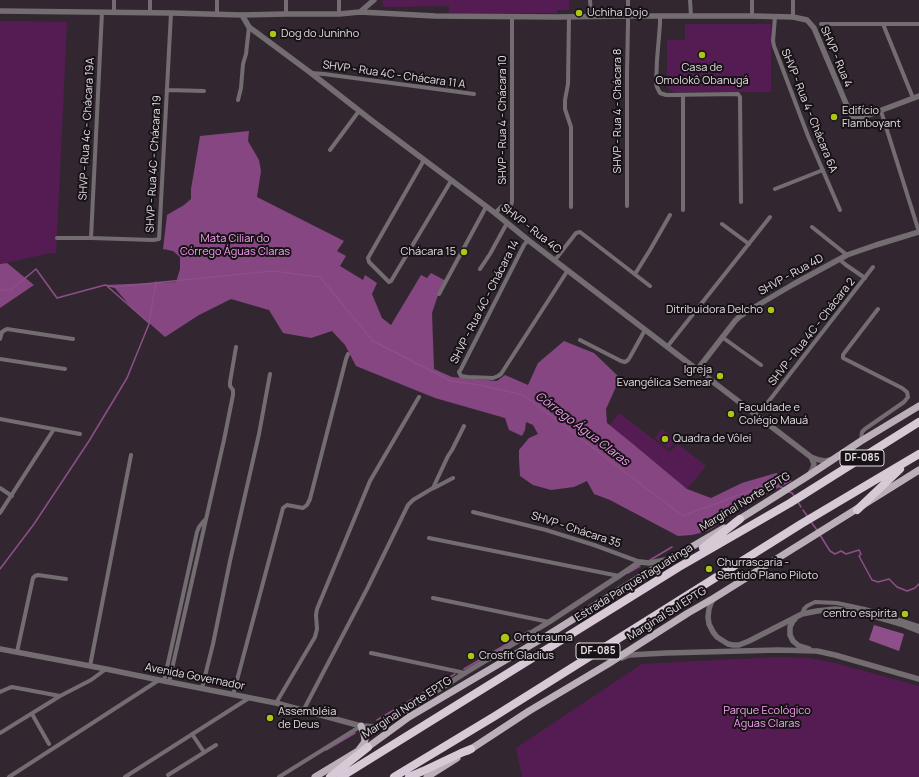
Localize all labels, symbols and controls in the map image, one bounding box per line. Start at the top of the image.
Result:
place label: Uchiha Dojo [587,6,648,20]
marker: Uchiha Dojo [574,8,584,18]
street label: SHVP - Rua 4 [817,25,855,89]
place label: Dog do Juninho [281,27,359,41]
marker: Dog do Juninho [268,29,278,39]
street label: SHVP - Rua 4 - Chácara 6A [778,47,840,175]
street label: SHVP - Rua 4 - Chácara 8 [611,48,625,174]
marker: Casa de Omolokô Obanugá [697,50,707,60]
street label: SHVP - Rua 4 - Chácara 10 [496,55,510,185]
street label: SHVP - Rua 4c - Chácara 19A [77,57,97,201]
street label: SHVP - Rua 4C - Chácara 11 A [322,58,466,92]
place label: Casa de Omolokô Obanugá [655,61,749,87]
street label: SHVP - Rua 4C - Chácara 19 [144,95,164,233]
place label: Edifício Flamboyant [842,104,901,130]
marker: Edifício Flamboyant [829,112,839,122]
street label: SHVP - Rua 4C [498,201,564,257]
park label: Mata Ciliar do Córrego Águas Claras [180,232,290,258]
street label: SHVP - Rua 4C - Chácara 14 [448,238,522,366]
place label: Chácara 15 [401,245,456,259]
marker: Chácara 15 [459,247,469,257]
street label: SHVP - Rua 4D [756,252,826,298]
street label: SHVP - Rua 4C - Chácara 2 [766,276,858,388]
place label: Ditribuidora Delcho [666,303,763,317]
marker: Ditribuidora Delcho [766,305,776,315]
place label: Igreja Evangélica Semear [617,363,712,389]
marker: Igreja Evangélica Semear [715,371,725,381]
water label: Córrego Água Claras [532,389,632,469]
place label: Faculdade e Colégio Mauá [739,401,808,427]
marker: Faculdade e Colégio Mauá [726,409,736,419]
place label: Quadra de Vôlei [673,432,751,446]
marker: Quadra de Vôlei [660,434,670,444]
road number: DF-085 [840,450,884,466]
street label: Marginal Norte EPTG [697,470,793,534]
street label: SHVP - Chácara 35 [529,509,623,551]
street label: Estrada Parque Taguatinga [573,541,695,625]
place label: Churrascaria - Sentido Plano Piloto [717,556,818,582]
marker: Churrascaria - Sentido Plano Piloto [704,564,714,574]
street label: Marginal Sul EPTG [625,584,709,644]
place label: centro espirita [823,607,897,621]
marker: centro espirita [900,609,910,619]
place label: Ortotrauma [514,631,573,645]
marker: Ortotrauma [499,632,511,644]
road number: DF-085 [576,643,620,659]
place label: Crosfit Gladius [479,649,554,663]
marker: Crosfit Gladius [466,651,476,661]
street label: Avenida Governador [144,661,246,693]
street label: Marginal Norte EPTG [360,674,454,742]
park label: Parque Ecológico Águas Claras [723,704,811,730]
place label: Assembléia de Deus [278,705,336,731]
marker: Assembléia de Deus [265,713,275,723]

